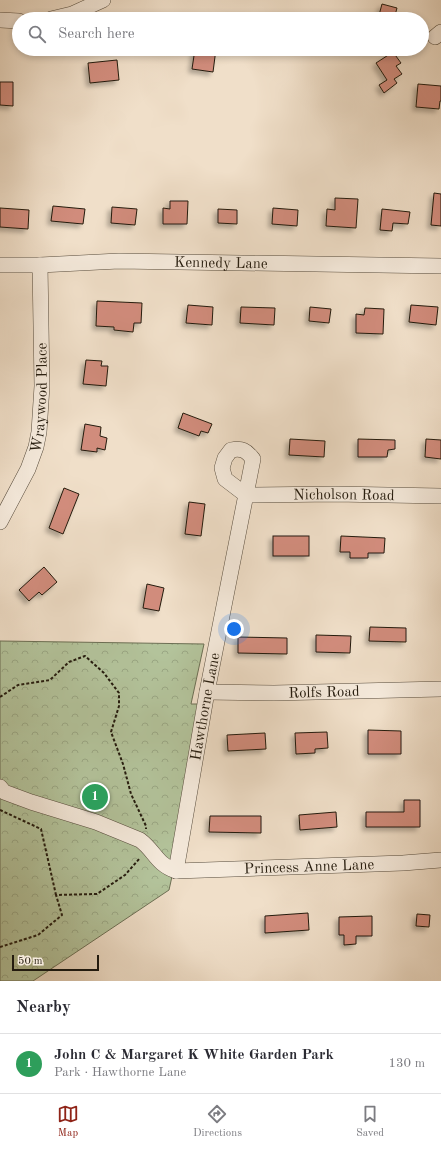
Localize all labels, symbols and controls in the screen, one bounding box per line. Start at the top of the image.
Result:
search box [12,12,429,56]
icon: search [26,23,48,45]
text: Search here [58,27,135,42]
street label: Kennedy Lane [174,256,268,272]
street label: Wraywood Place [29,342,51,454]
street label: Nicholson Road [293,488,395,504]
your location [224,619,244,639]
street label: Hawthorne Lane [189,652,224,762]
street label: Rolfs Road [288,685,360,702]
pin: 1 [82,782,108,812]
street label: Princess Anne Lane [244,858,375,878]
scale bar [12,953,99,972]
text: 50 m [18,956,43,967]
text: Nearby [16,999,71,1016]
text: John C & Margaret K White Garden Park [54,1048,334,1063]
text: 1 [25,1057,33,1070]
text: 130 m [388,1057,425,1070]
text: Park · Hawthorne Lane [54,1066,186,1079]
tab: Map [57,1103,79,1141]
tab: Directions [193,1103,242,1141]
tab: Saved [356,1103,384,1141]

